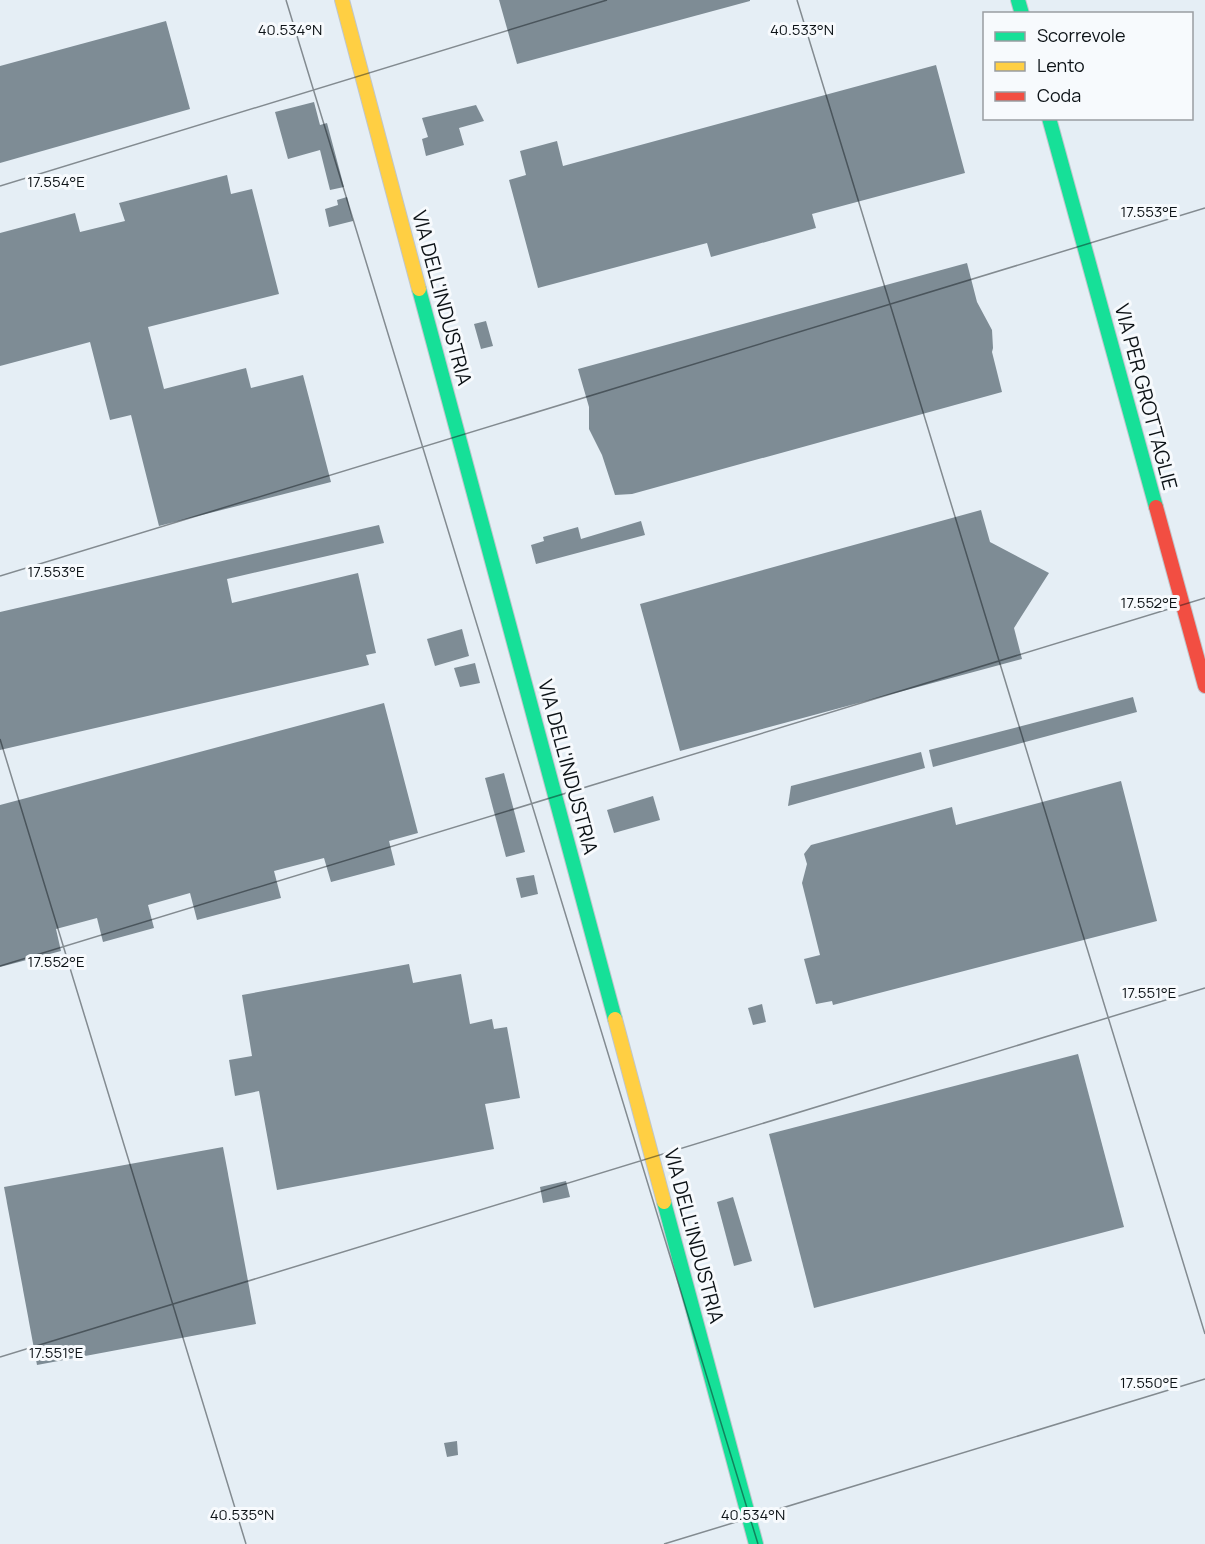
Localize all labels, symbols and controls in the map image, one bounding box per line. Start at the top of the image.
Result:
legend [983,12,1193,120]
text: 40.534°N [258,19,322,40]
text: 40.533°N [770,19,834,40]
text: Scorrevole [1037,23,1126,47]
text: Lento [1037,53,1085,77]
text: Coda [1037,83,1081,107]
text: 17.554°E [27,171,85,192]
text: 17.553°E [1120,201,1178,222]
street label: VIA DELL'INDUSTRIA [406,207,479,389]
street label: VIA PER GROTTAGLIE [1109,301,1184,493]
text: 17.553°E [27,561,85,582]
text: 17.552°E [1121,592,1177,613]
street label: VIA DELL'INDUSTRIA [532,676,605,858]
text: 17.552°E [28,951,84,972]
text: 17.551°E [1122,982,1176,1003]
street label: VIA DELL'INDUSTRIA [658,1145,731,1327]
text: 17.551°E [29,1342,83,1363]
text: 17.550°E [1120,1372,1178,1393]
text: 40.535°N [210,1504,274,1525]
text: 40.534°N [721,1504,785,1525]

